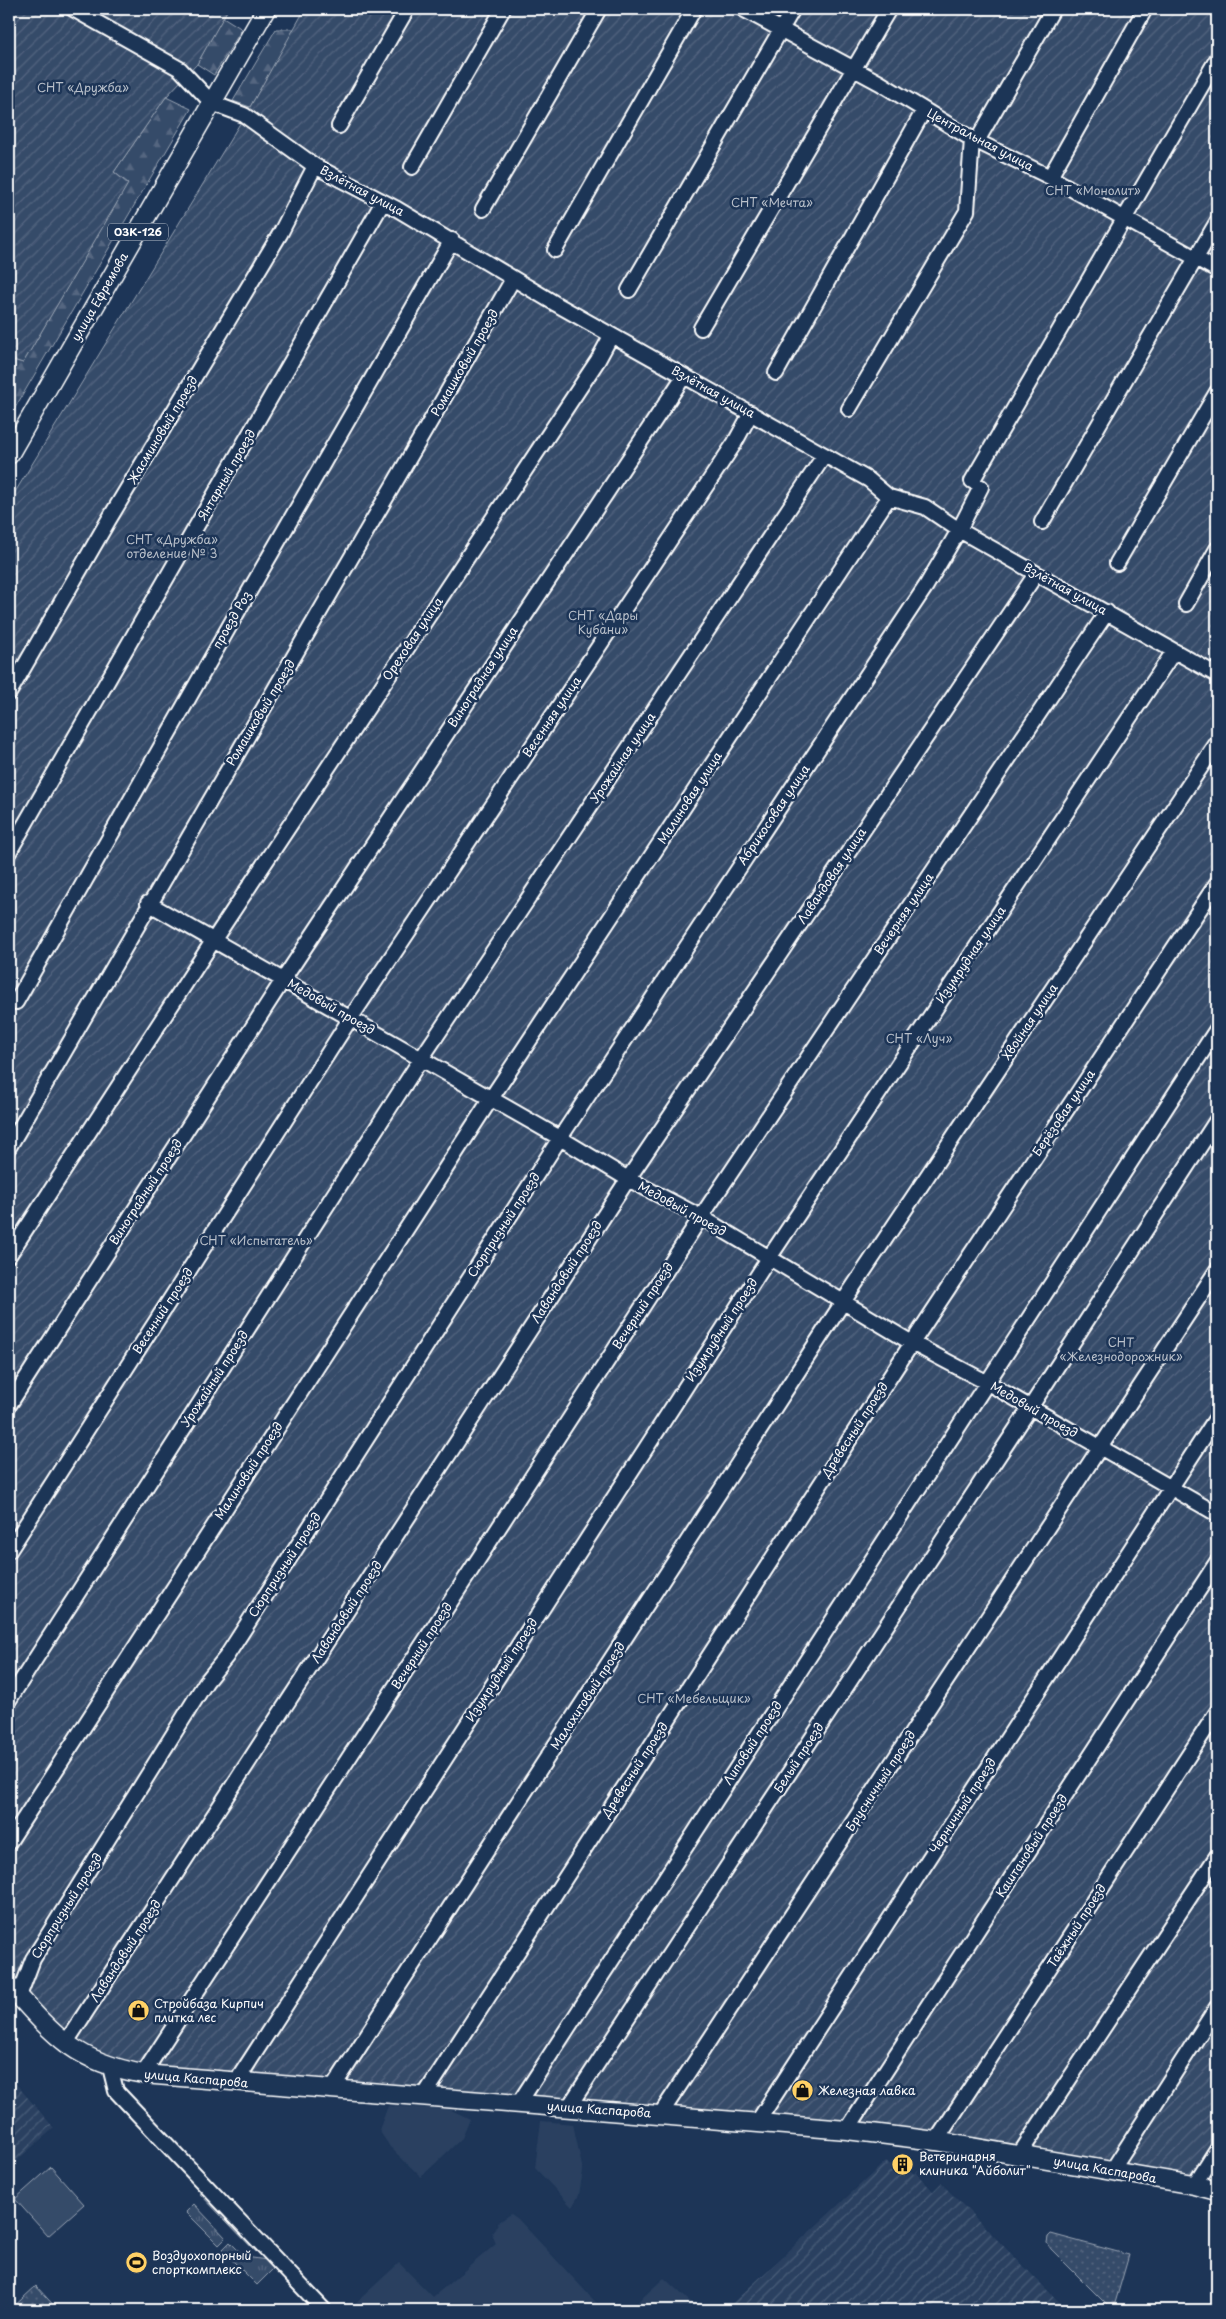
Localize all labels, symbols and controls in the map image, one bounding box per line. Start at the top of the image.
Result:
park label: СНТ «Дружба» [37,78,129,96]
street label: Центральная улица [924,103,1037,175]
street label: Взлётная улица [317,160,408,220]
park label: СНТ «Монолит» [1045,181,1141,199]
park label: СНТ «Мечта» [731,193,813,211]
road number: 03К-126 [108,223,168,240]
street label: улица Ефремова [66,248,132,344]
street label: Ромашковый проезд [426,305,502,420]
street label: Взлётная улица [668,361,759,422]
street label: Жасминовый проезд [122,372,202,488]
street label: Янтарный проезд [193,426,260,523]
park label: СНТ «Дружба» отделение № 3 [126,530,218,562]
street label: Взлётная улица [1020,558,1111,619]
street label: проезд Роз [207,587,255,652]
street label: Ореховая улица [378,593,447,684]
park label: СНТ «Дары Кубани» [568,606,638,638]
street label: Виноградная улица [443,622,522,730]
street label: Ромашковый проезд [221,656,299,769]
street label: Весенняя улица [517,672,585,761]
street label: Урожайная улица [585,708,660,806]
street label: Малиновая улица [652,747,726,847]
street label: Абрикосовая улица [733,760,814,868]
street label: Лавандовая улица [792,824,870,927]
street label: Вечерняя улица [869,869,937,958]
street label: Изумрудная улица [931,902,1010,1007]
street label: Медовый проезд [284,974,379,1039]
street label: Хвойная улица [997,979,1062,1063]
park label: СНТ «Луч» [886,1029,952,1047]
street label: Берёзовая улица [1027,1065,1099,1159]
street label: Виноградный проезд [104,1135,186,1248]
street label: Сюрпризный проезд [463,1169,544,1280]
street label: Медовый проезд [635,1176,730,1240]
street label: Лавандовый проезд [526,1217,606,1326]
park label: СНТ «Испытатель» [199,1231,313,1249]
street label: Вечерний проезд [607,1258,677,1352]
street label: Весенний проезд [128,1264,197,1357]
street label: Изумрудный проезд [681,1274,761,1385]
street label: Урожайный проезд [176,1327,252,1430]
park label: СНТ «Железнодорожник» [1059,1333,1183,1365]
street label: Медовый проезд [987,1377,1082,1442]
street label: Древесный проезд [816,1378,892,1482]
street label: Малиновый проезд [210,1418,287,1523]
street label: Сюрпризный проезд [244,1509,325,1620]
street label: Лавандовый проезд [306,1557,386,1666]
street label: Вечерний проезд [386,1598,456,1692]
street label: Изумрудный проезд [461,1614,541,1725]
street label: Малахитовый проезд [545,1638,629,1753]
park label: СНТ «Мебельщик» [637,1689,751,1707]
street label: Липовый проезд [718,1697,786,1788]
street label: Древесный проезд [596,1718,672,1822]
street label: Белый проезд [769,1719,828,1796]
street label: Брусничный проезд [841,1727,920,1834]
street label: Черничный проезд [924,1754,1000,1857]
street label: Каштановый проезд [991,1790,1071,1901]
street label: Сюрпризный проезд [26,1849,106,1962]
street label: Таёжный проезд [1042,1880,1110,1971]
street label: Лавандовый проезд [85,1896,165,2005]
place label: Стройбаза Кирпич плитка лес [154,1994,264,2026]
shop icon: Стройбаза Кирпич плитка лес [126,1999,150,2023]
street label: улица Каспарова [143,2064,249,2092]
shop icon: Железная лавка [790,2079,814,2103]
place label: Железная лавка [818,2081,916,2099]
street label: улица Каспарова [546,2096,652,2122]
place label: Ветеринарня клиника "Айболит" [919,2147,1031,2179]
street label: улица Каспарова [1052,2151,1159,2187]
building icon: Ветеринарня клиника "Айболит" [891,2152,915,2176]
place label: Воздуохопорный спорткомплекс [152,2246,252,2278]
sports icon: Воздуохопорный спорткомплекс [124,2251,148,2275]

